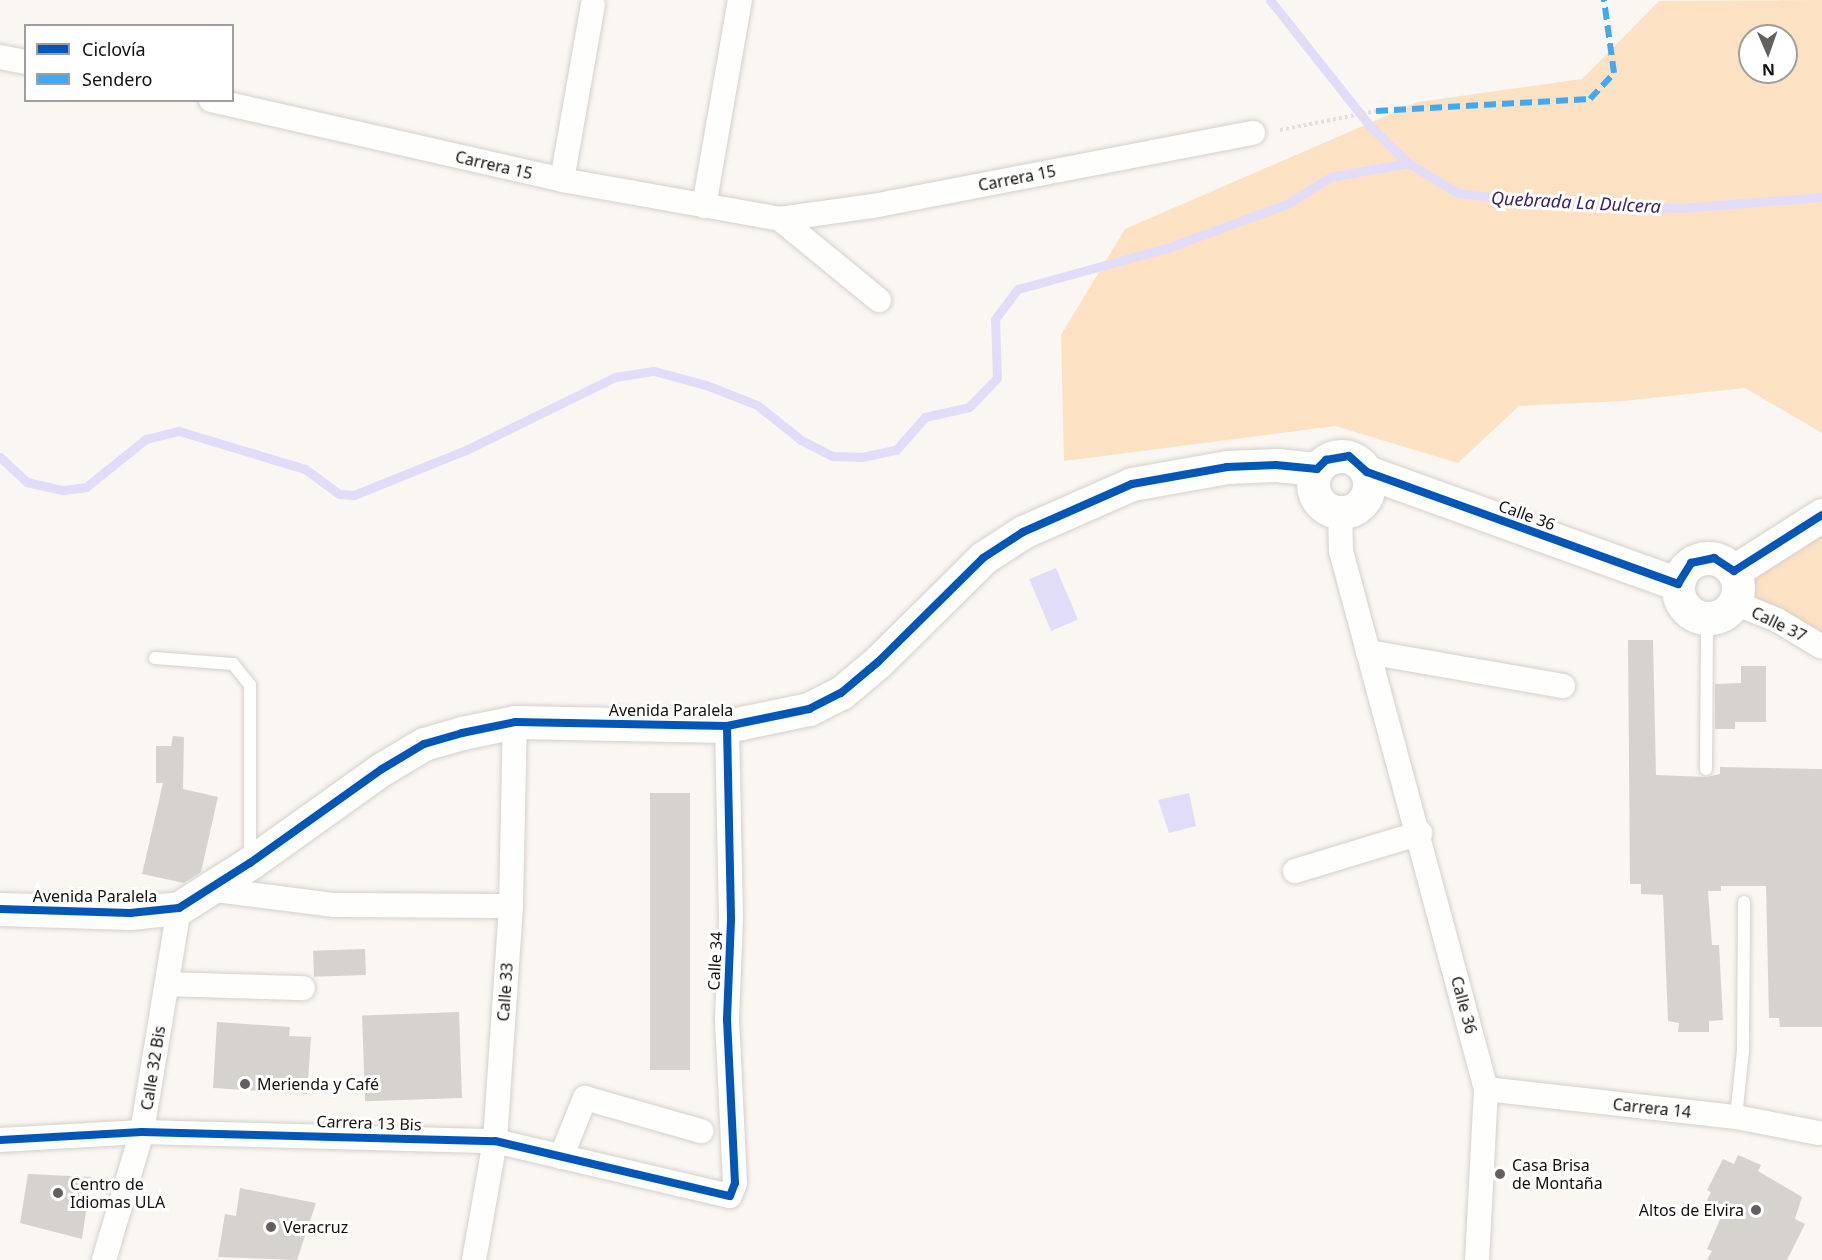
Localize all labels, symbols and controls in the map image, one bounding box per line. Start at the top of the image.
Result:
legend [24,24,234,102]
north arrow [1738,24,1798,84]
text: Ciclovía [82,37,146,61]
text: N [1762,59,1775,81]
text: Sendero [82,67,152,91]
street label: Carrera 15 [453,147,535,183]
street label: Carrera 15 [977,161,1057,195]
water label: Quebrada La Dulcera [1491,187,1661,217]
street label: Calle 36 [1496,496,1558,534]
street label: Calle 37 [1748,602,1810,646]
street label: Avenida Paralela [609,700,733,720]
street label: Avenida Paralela [33,886,157,906]
street label: Calle 34 [704,931,726,991]
street label: Calle 33 [493,962,517,1022]
street label: Calle 36 [1447,974,1481,1036]
street label: Calle 32 Bis [137,1024,169,1112]
place label: Merienda y Café [257,1074,379,1094]
marker: Merienda y Café [238,1077,252,1091]
street label: Carrera 14 [1612,1094,1692,1122]
street label: Carrera 13 Bis [316,1112,422,1134]
place label: Casa Brisa de Montaña [1512,1155,1603,1193]
marker: Casa Brisa de Montaña [1493,1167,1507,1181]
place label: Centro de Idiomas ULA [70,1174,165,1212]
marker: Centro de Idiomas ULA [51,1186,65,1200]
place label: Altos de Elvira [1639,1200,1744,1220]
marker: Altos de Elvira [1749,1203,1763,1217]
place label: Veracruz [283,1217,348,1237]
marker: Veracruz [264,1220,278,1234]

